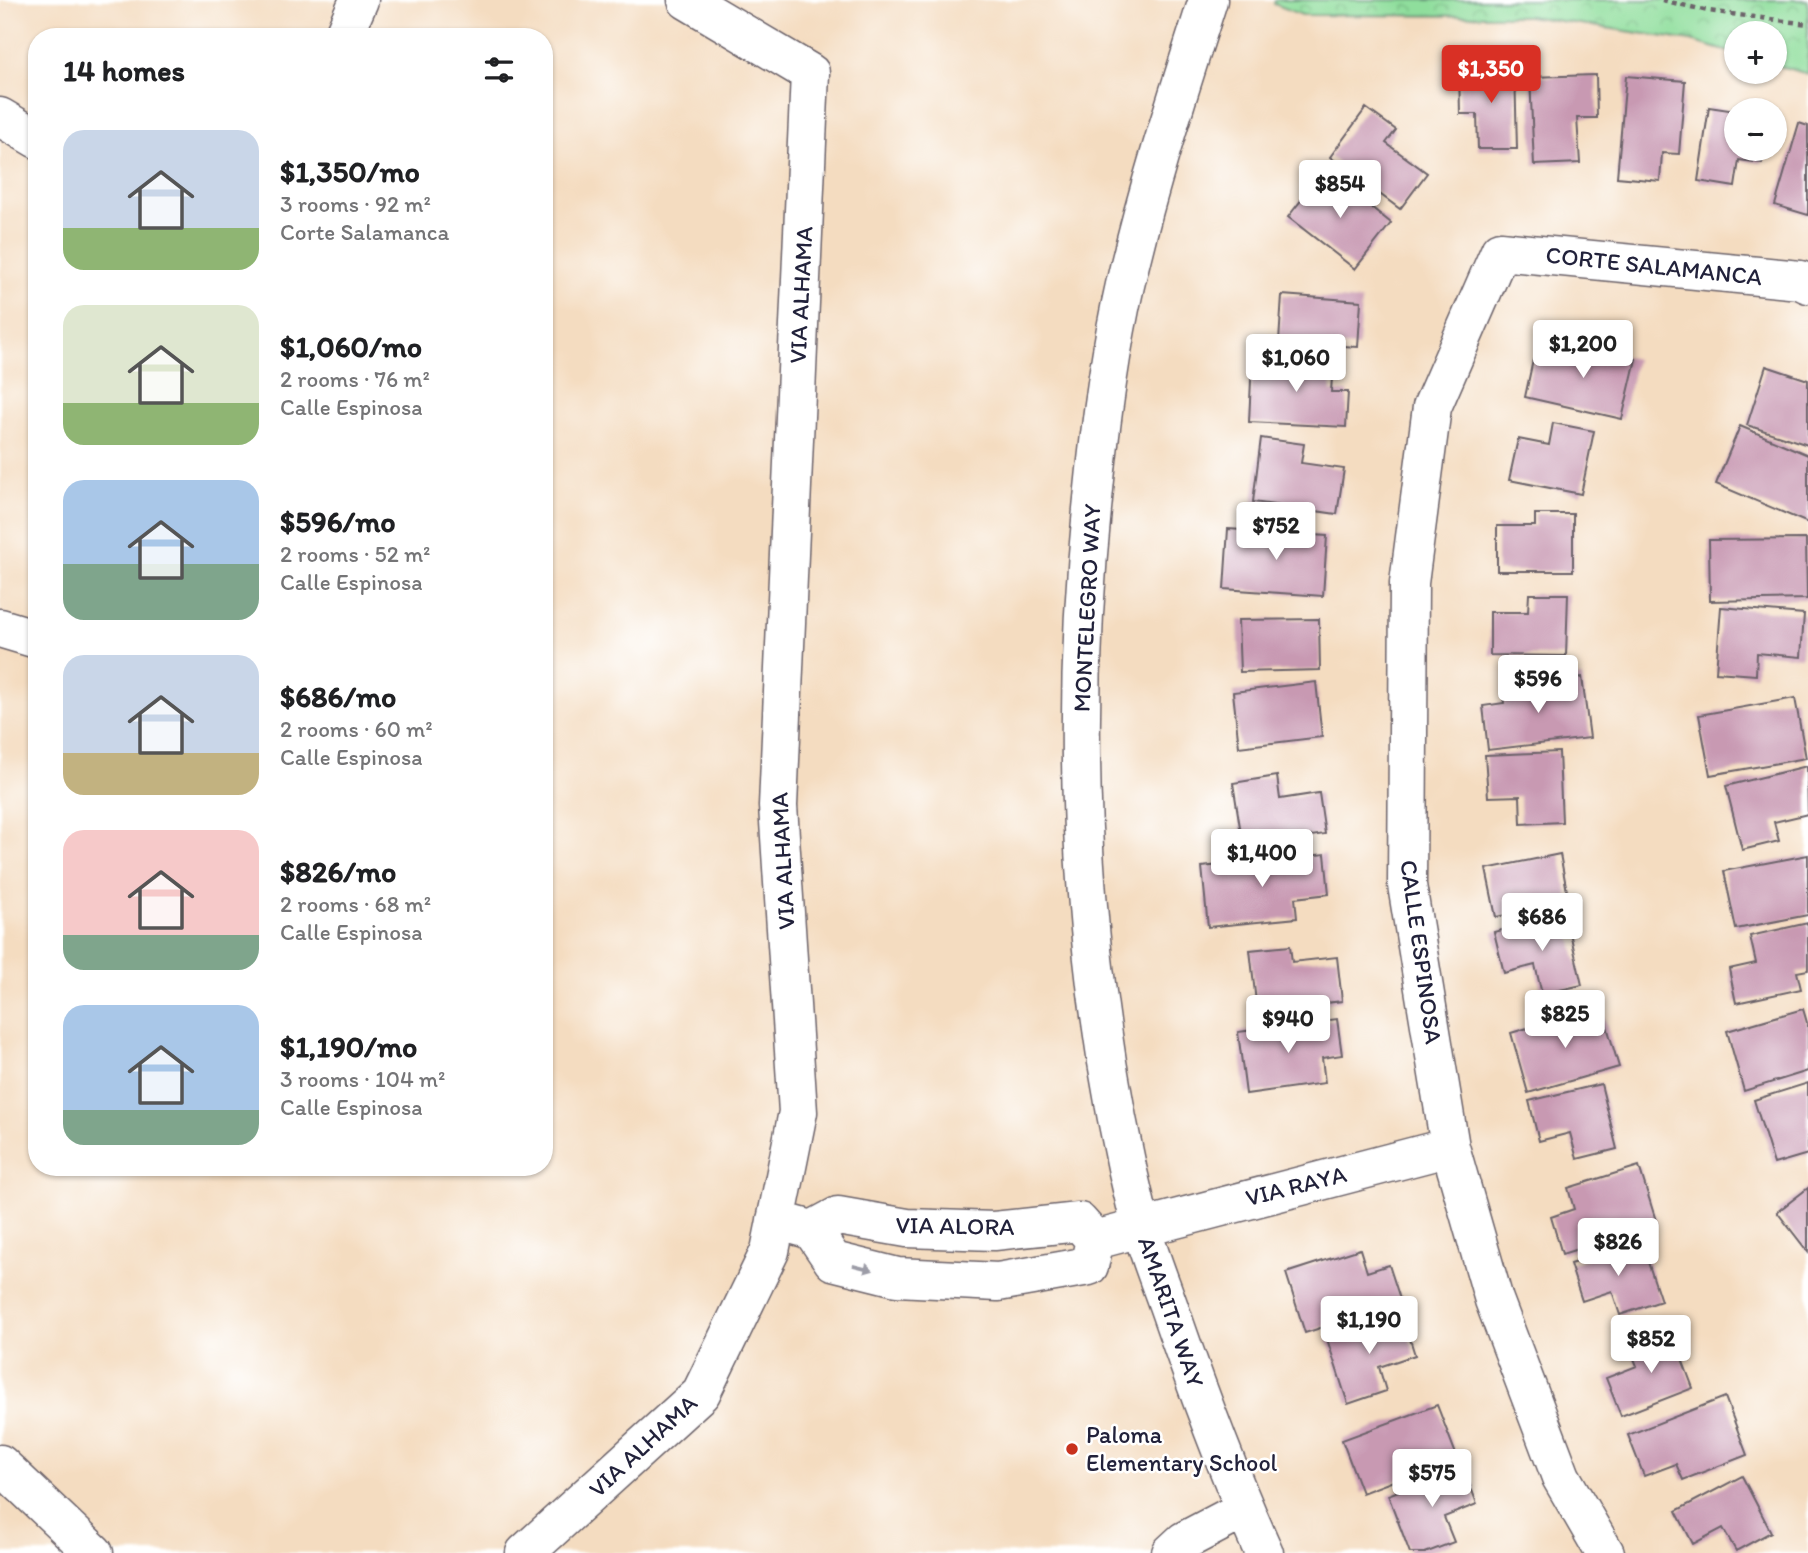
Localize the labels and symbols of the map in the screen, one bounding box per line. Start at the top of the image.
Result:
pin: $1,350 [1434,46,1548,105]
pin: $854 [1299,160,1381,220]
street label: VIA ALHAMA [782,226,819,364]
street label: CORTE SALAMANCA [1544,240,1764,291]
pin: $1,200 [1526,320,1640,380]
pin: $1,060 [1239,334,1353,394]
street label: MONTELEGRO WAY [1067,503,1106,713]
pin: $752 [1235,503,1317,562]
pin: $596 [1497,656,1579,715]
street label: VIA ALHAMA [764,792,801,930]
pin: $1,400 [1205,830,1319,889]
street label: CALLE ESPINOSA [1394,858,1449,1046]
pin: $686 [1501,894,1583,953]
pin: $825 [1524,990,1606,1050]
pin: $940 [1247,996,1329,1055]
street label: VIA RAYA [1242,1159,1349,1212]
street label: VIA ALORA [895,1210,1015,1241]
pin: $826 [1577,1218,1659,1278]
street label: AMARITA WAY [1132,1233,1211,1391]
one-way arrow [853,1263,875,1274]
pin: $1,190 [1312,1296,1426,1356]
pin: $852 [1610,1316,1692,1375]
street label: VIA ALHAMA [582,1388,703,1503]
place label: Paloma Elementary School [1086,1420,1278,1477]
marker: Paloma Elementary School [1064,1441,1080,1457]
pin: $575 [1391,1450,1473,1509]

